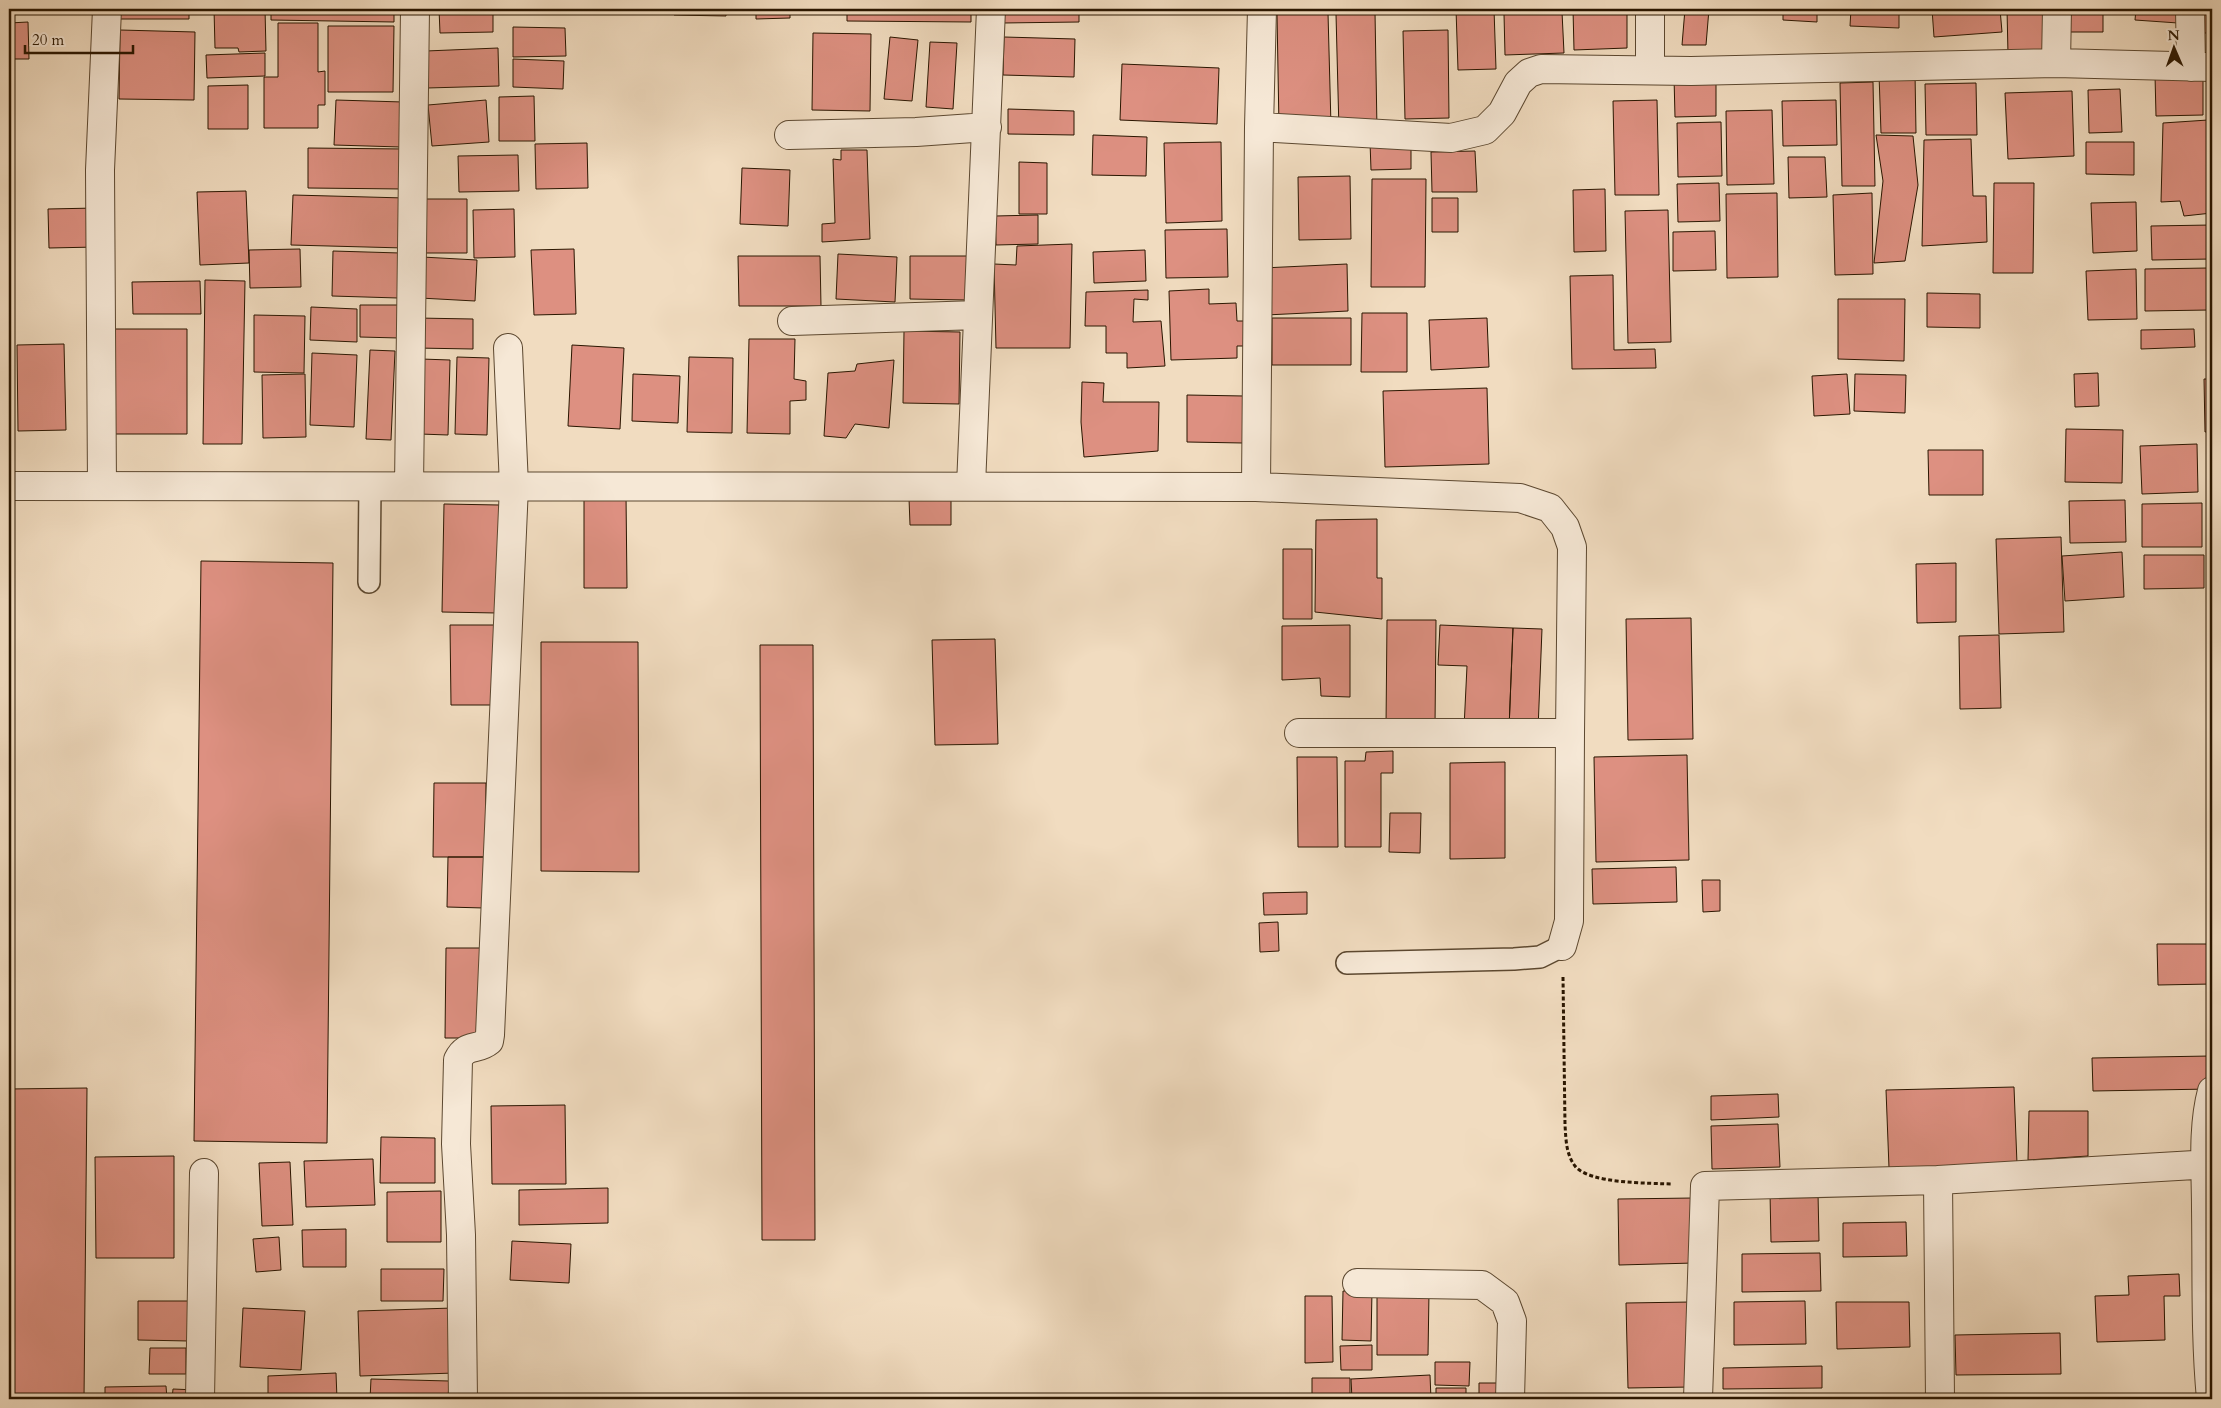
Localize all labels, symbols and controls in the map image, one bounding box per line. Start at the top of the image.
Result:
scale bar [25,22,132,54]
north arrow [2148,22,2198,72]
text: N [2167,26,2180,45]
text: 20 m [32,30,64,50]

